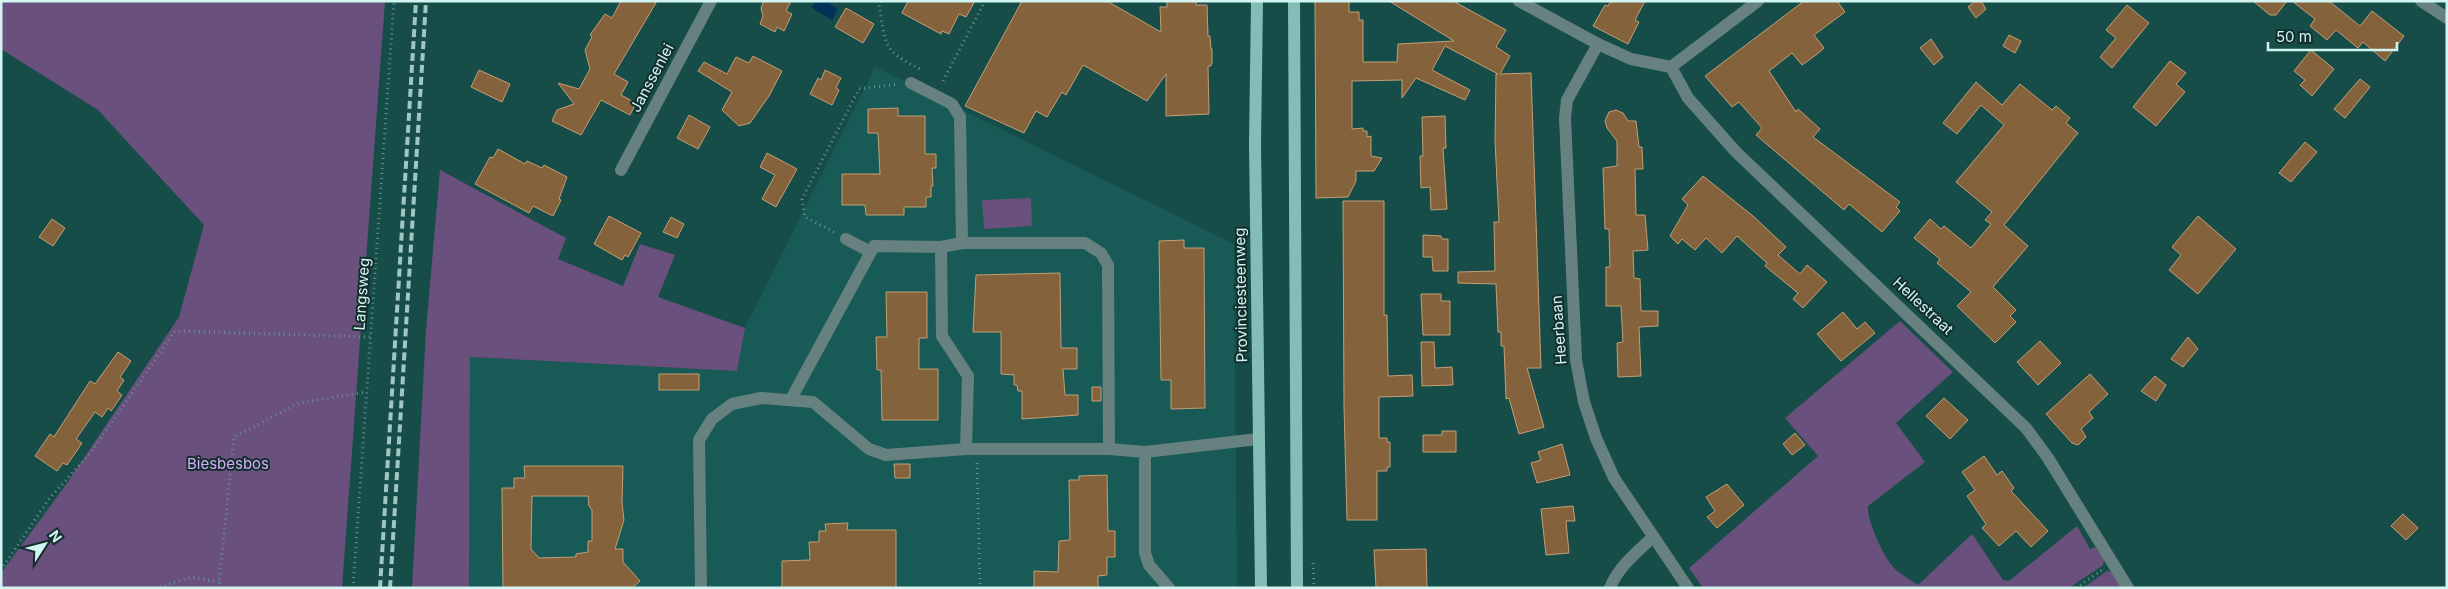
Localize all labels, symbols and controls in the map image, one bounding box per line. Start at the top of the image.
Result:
scale bar [2268,20,2397,52]
text: 50 m [2276,27,2312,46]
street label: Janssenlei [625,40,678,115]
street label: Provinciesteenweg [1230,228,1251,362]
street label: Langsweg [349,257,374,331]
street label: Hellestraat [1889,273,1958,339]
street label: Heerbaan [1547,295,1570,365]
park label: Biesbesbos [187,454,269,473]
north arrow [20,519,70,569]
text: N [46,527,66,545]

